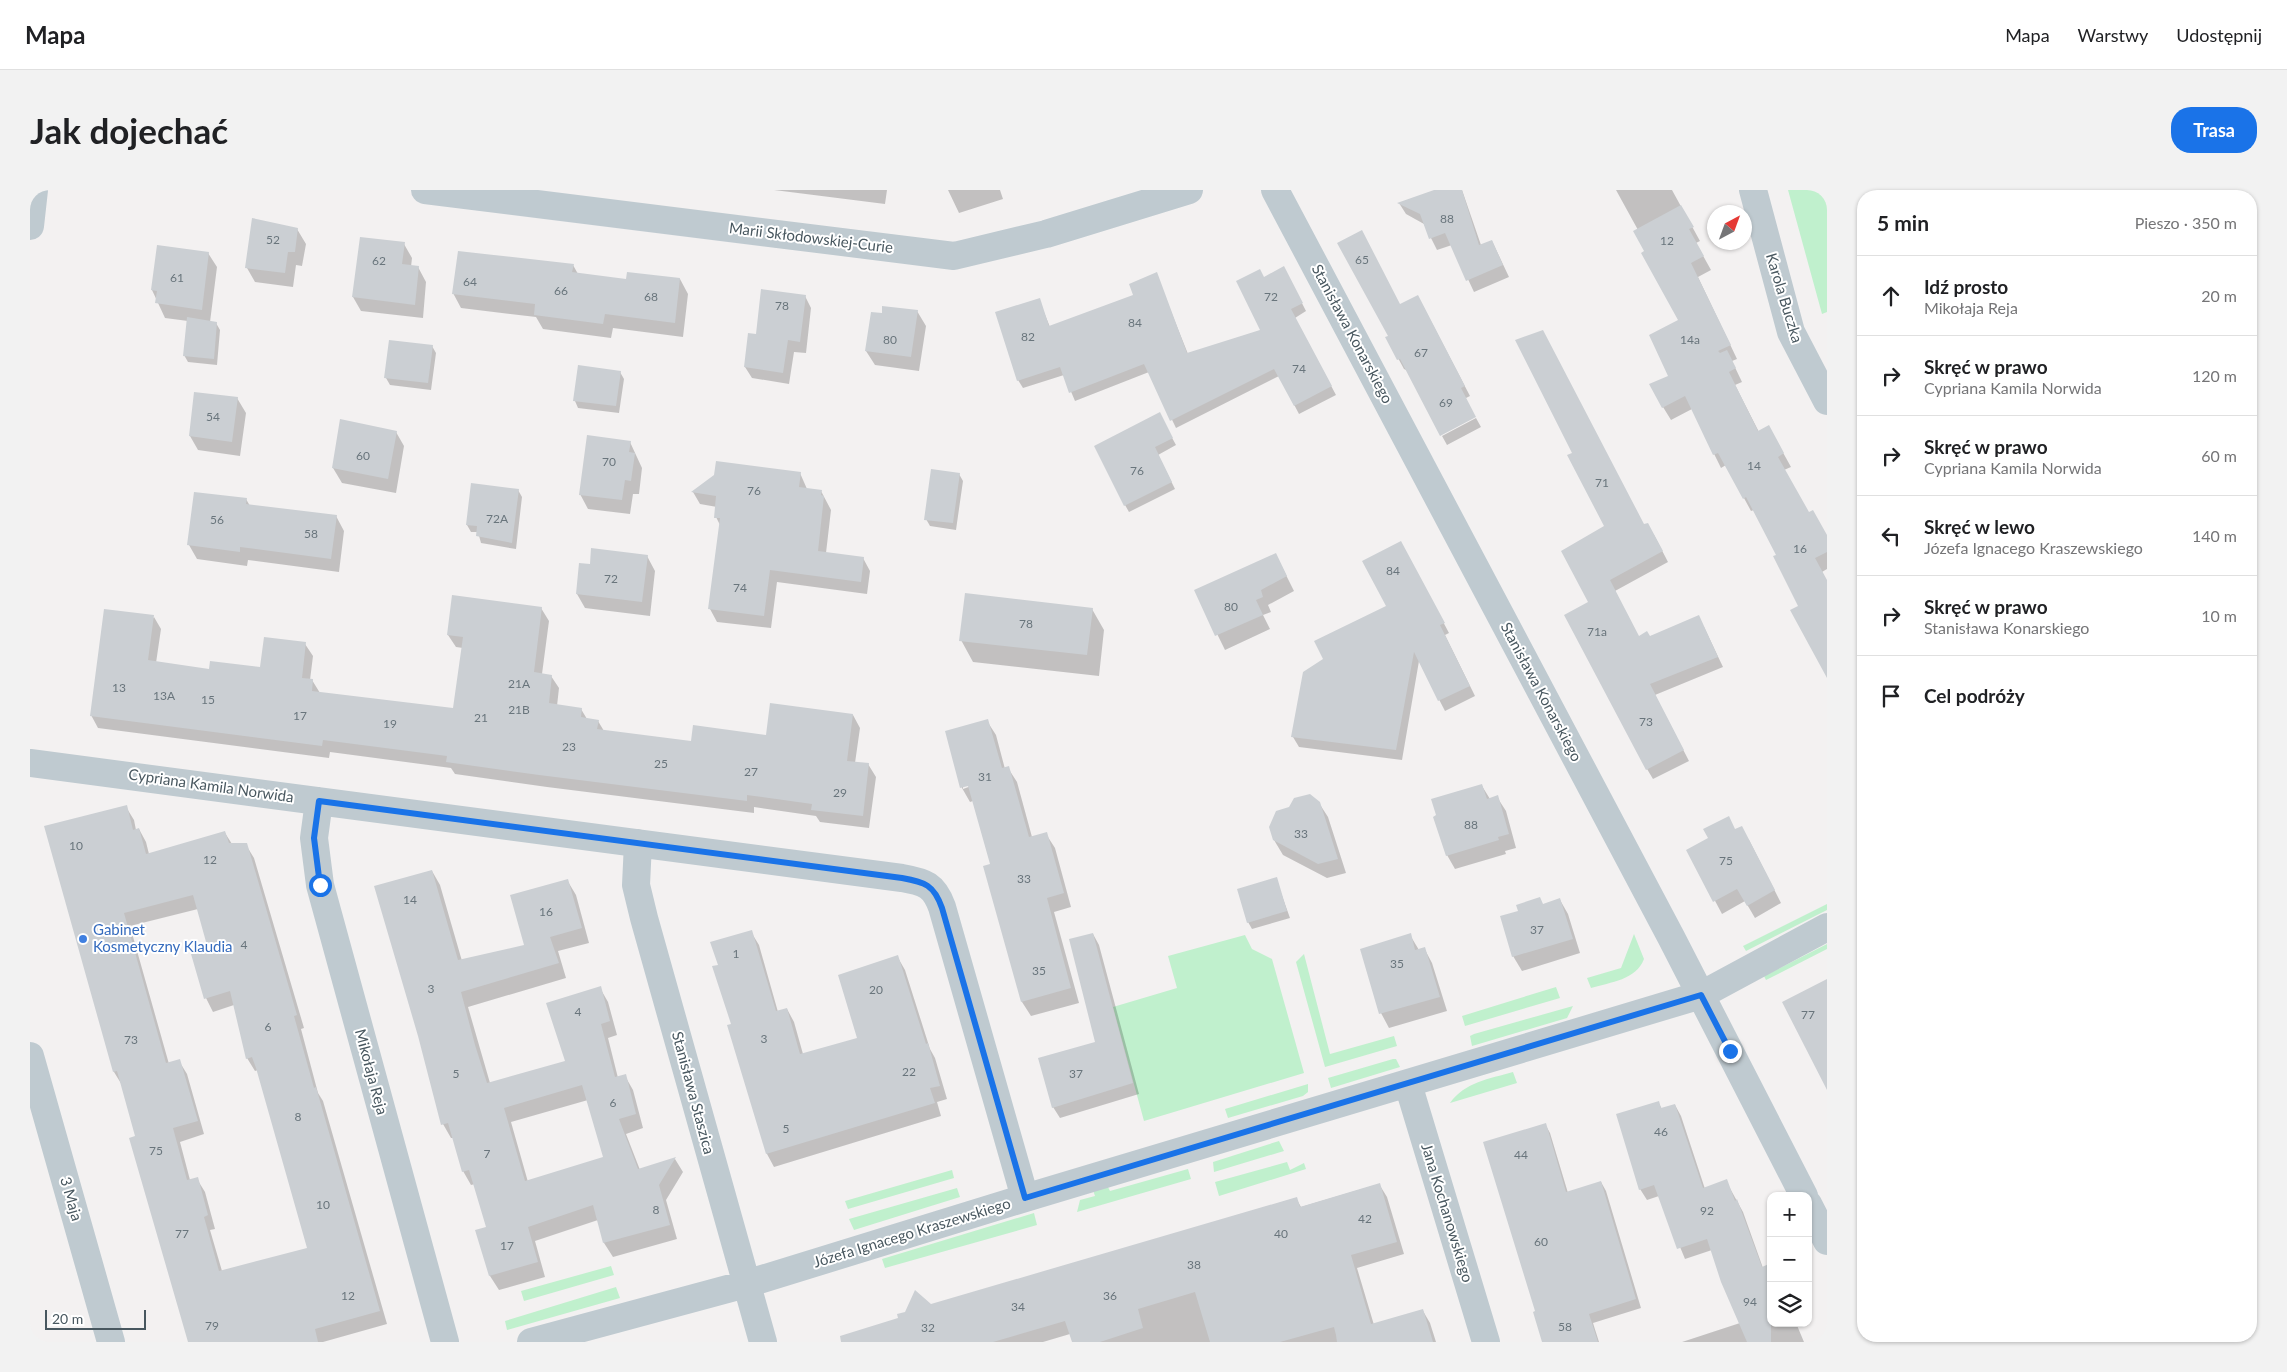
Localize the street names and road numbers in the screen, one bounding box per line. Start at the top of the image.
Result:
street label: Marii Skłodowskiej-Curie [728,218,894,256]
street label: Karola Buczka [1763,251,1807,345]
street label: Stanisława Konarskiego [1309,261,1397,406]
street label: Stanisława Konarskiego [1498,619,1586,764]
street label: Cypriana Kamila Norwida [127,765,295,806]
street label: Mikołaja Reja [352,1027,392,1117]
street label: Stanisława Staszica [669,1029,719,1156]
street label: Jana Kochanowskiego [1418,1141,1478,1284]
street label: 3 Maja [57,1175,87,1223]
street label: Józefa Ignacego Kraszewskiego [811,1193,1012,1271]

